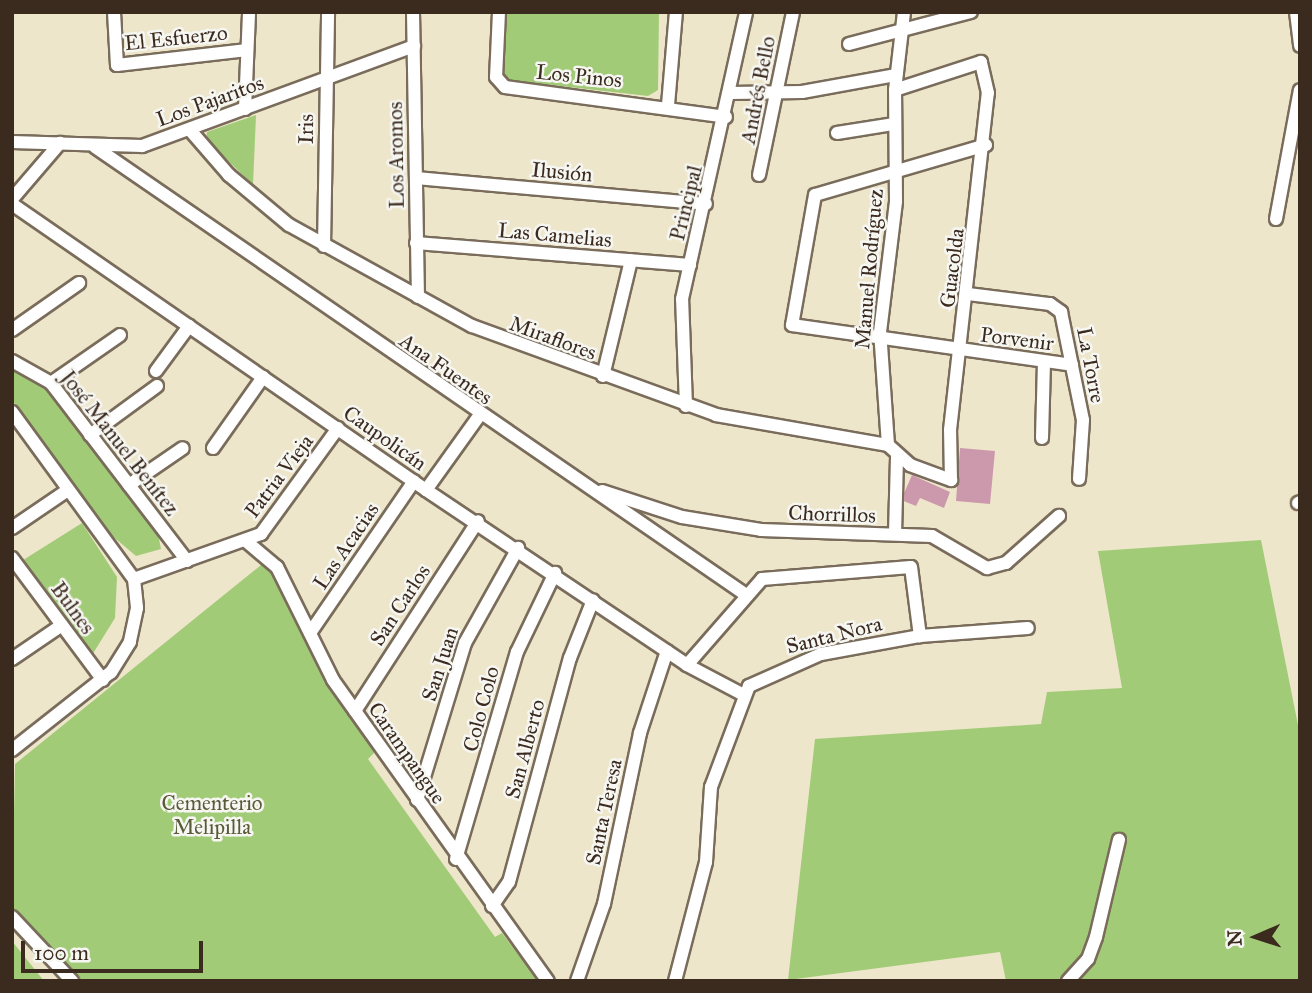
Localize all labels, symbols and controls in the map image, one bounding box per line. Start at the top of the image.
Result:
street label: El Esfuerzo [123,20,229,56]
street label: Andrés Bello [735,34,781,146]
street label: Los Pinos [535,59,623,93]
street label: Los Pajaritos [153,70,267,132]
street label: Los Aromos [382,101,410,209]
street label: Iris [293,114,319,144]
street label: Ilusión [530,157,594,187]
street label: Principal [665,163,707,243]
street label: Manuel Rodríguez [849,188,889,350]
street label: Las Camelias [497,217,613,253]
street label: Guacolda [935,227,969,309]
street label: Miraflores [506,311,600,365]
street label: Porvenir [979,322,1055,356]
street label: La Torre [1071,325,1111,405]
street label: Ana Fuentes [395,328,497,410]
street label: José Manuel Benítez [56,365,184,521]
street label: Caupolicán [338,400,432,476]
street label: Patria Vieja [239,429,319,523]
street label: Las Acacias [308,498,384,594]
street label: Chorrillos [788,500,876,528]
street label: San Carlos [364,560,436,650]
street label: Bulnes [46,577,100,639]
street label: Santa Nora [783,611,885,659]
street label: San Juan [416,624,464,704]
street label: Colo Colo [458,664,504,754]
street label: Carampangue [363,697,451,809]
street label: San Alberto [500,697,550,801]
street label: Santa Teresa [581,757,627,867]
park label: Cementerio Melipilla [161,790,263,840]
north arrow [1221,902,1291,972]
scale bar [24,926,206,970]
text: N [1223,929,1246,947]
text: 100 m [34,940,89,966]

